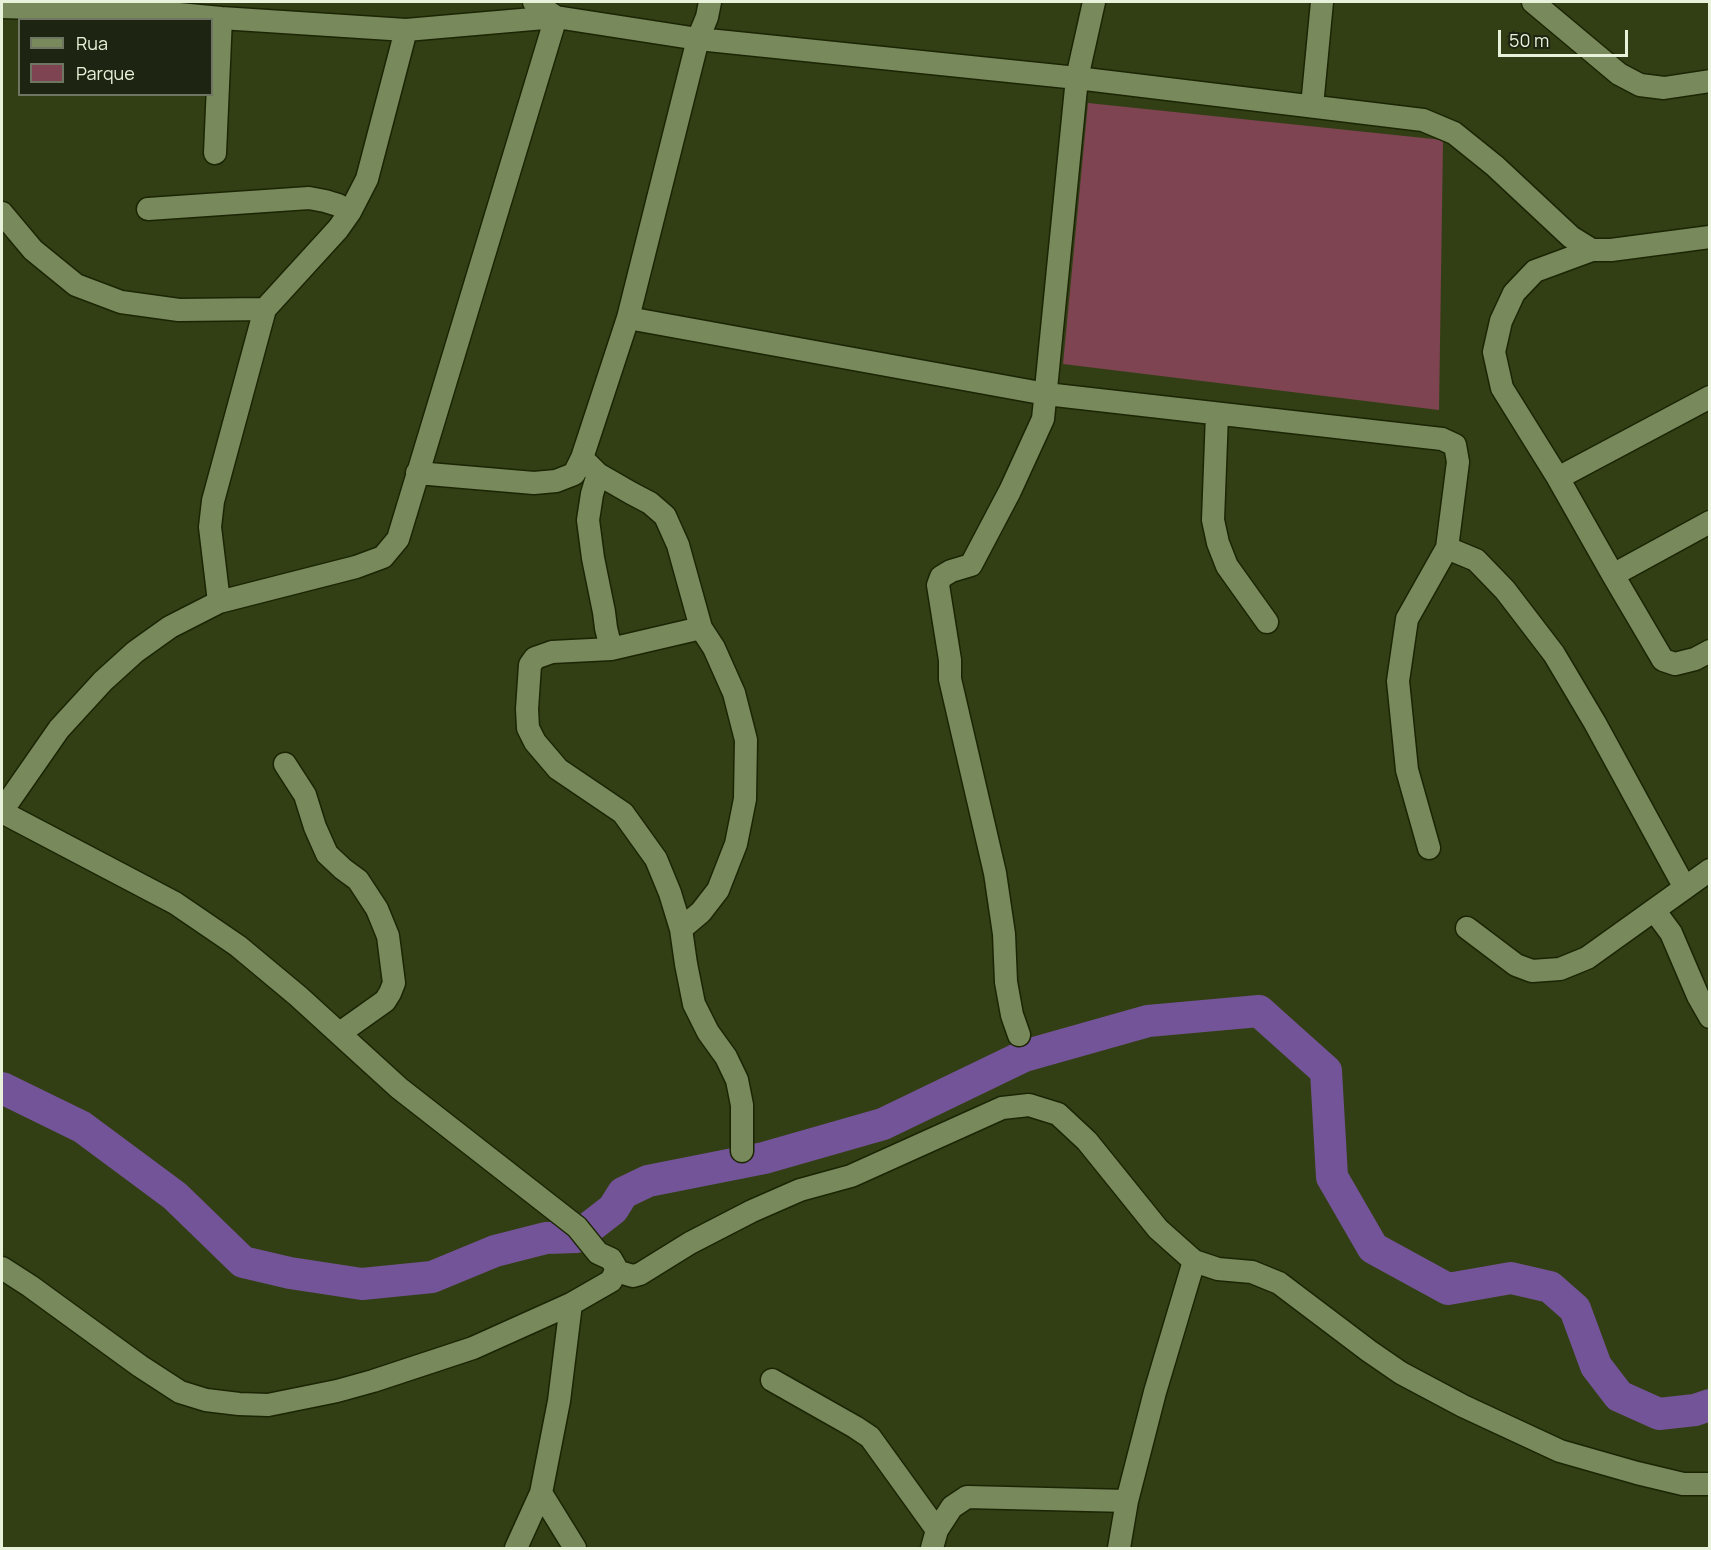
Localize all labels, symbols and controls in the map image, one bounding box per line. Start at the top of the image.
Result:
legend [18,18,213,96]
scale bar [1501,18,1632,56]
text: 50 m [1509,28,1549,52]
text: Rua [76,31,108,55]
text: Parque [76,61,135,85]

